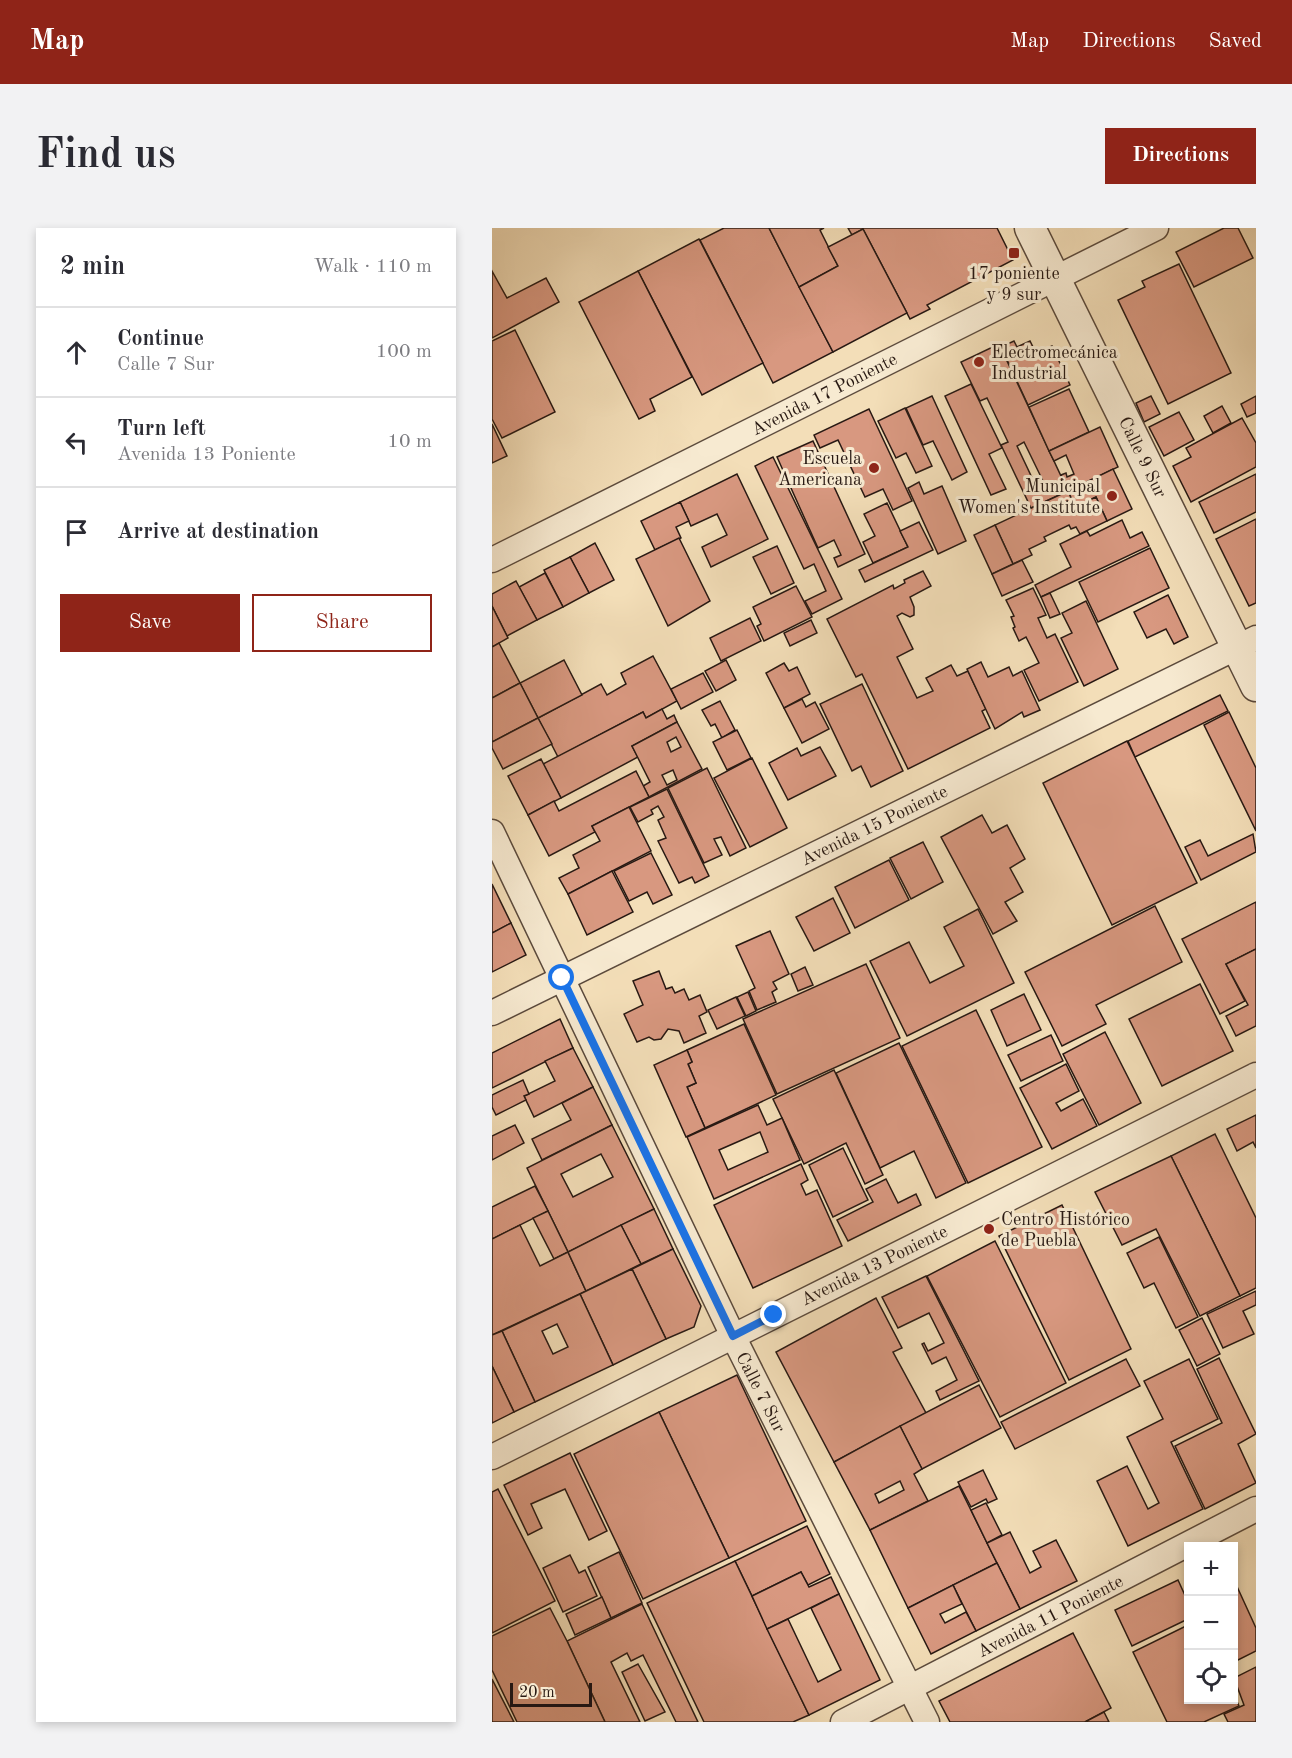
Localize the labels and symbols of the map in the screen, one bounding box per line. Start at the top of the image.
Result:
marker: 17 poniente y 9 sur [1007,246,1021,260]
place label: 17 poniente y 9 sur [968,265,1060,304]
place label: Electromecánica Industrial [991,344,1118,383]
street label: Avenida 17 Poniente [749,350,900,439]
marker: Electromecánica Industrial [972,355,986,369]
street label: Calle 9 Sur [1115,414,1170,501]
place label: Escuela Americana [778,450,862,489]
marker: Escuela Americana [867,461,881,475]
place label: Municipal Women's Institute [958,478,1100,517]
marker: Municipal Women's Institute [1105,489,1119,503]
street label: Avenida 15 Poniente [798,783,951,869]
route start [548,964,574,990]
place label: Centro Histórico de Puebla [1001,1211,1130,1250]
marker: Centro Histórico de Puebla [982,1222,996,1236]
street label: Avenida 13 Poniente [798,1223,951,1309]
route end [760,1301,786,1327]
street label: Calle 7 Sur [732,1349,788,1436]
street label: Avenida 11 Poniente [975,1572,1126,1661]
scale bar [510,1680,592,1708]

